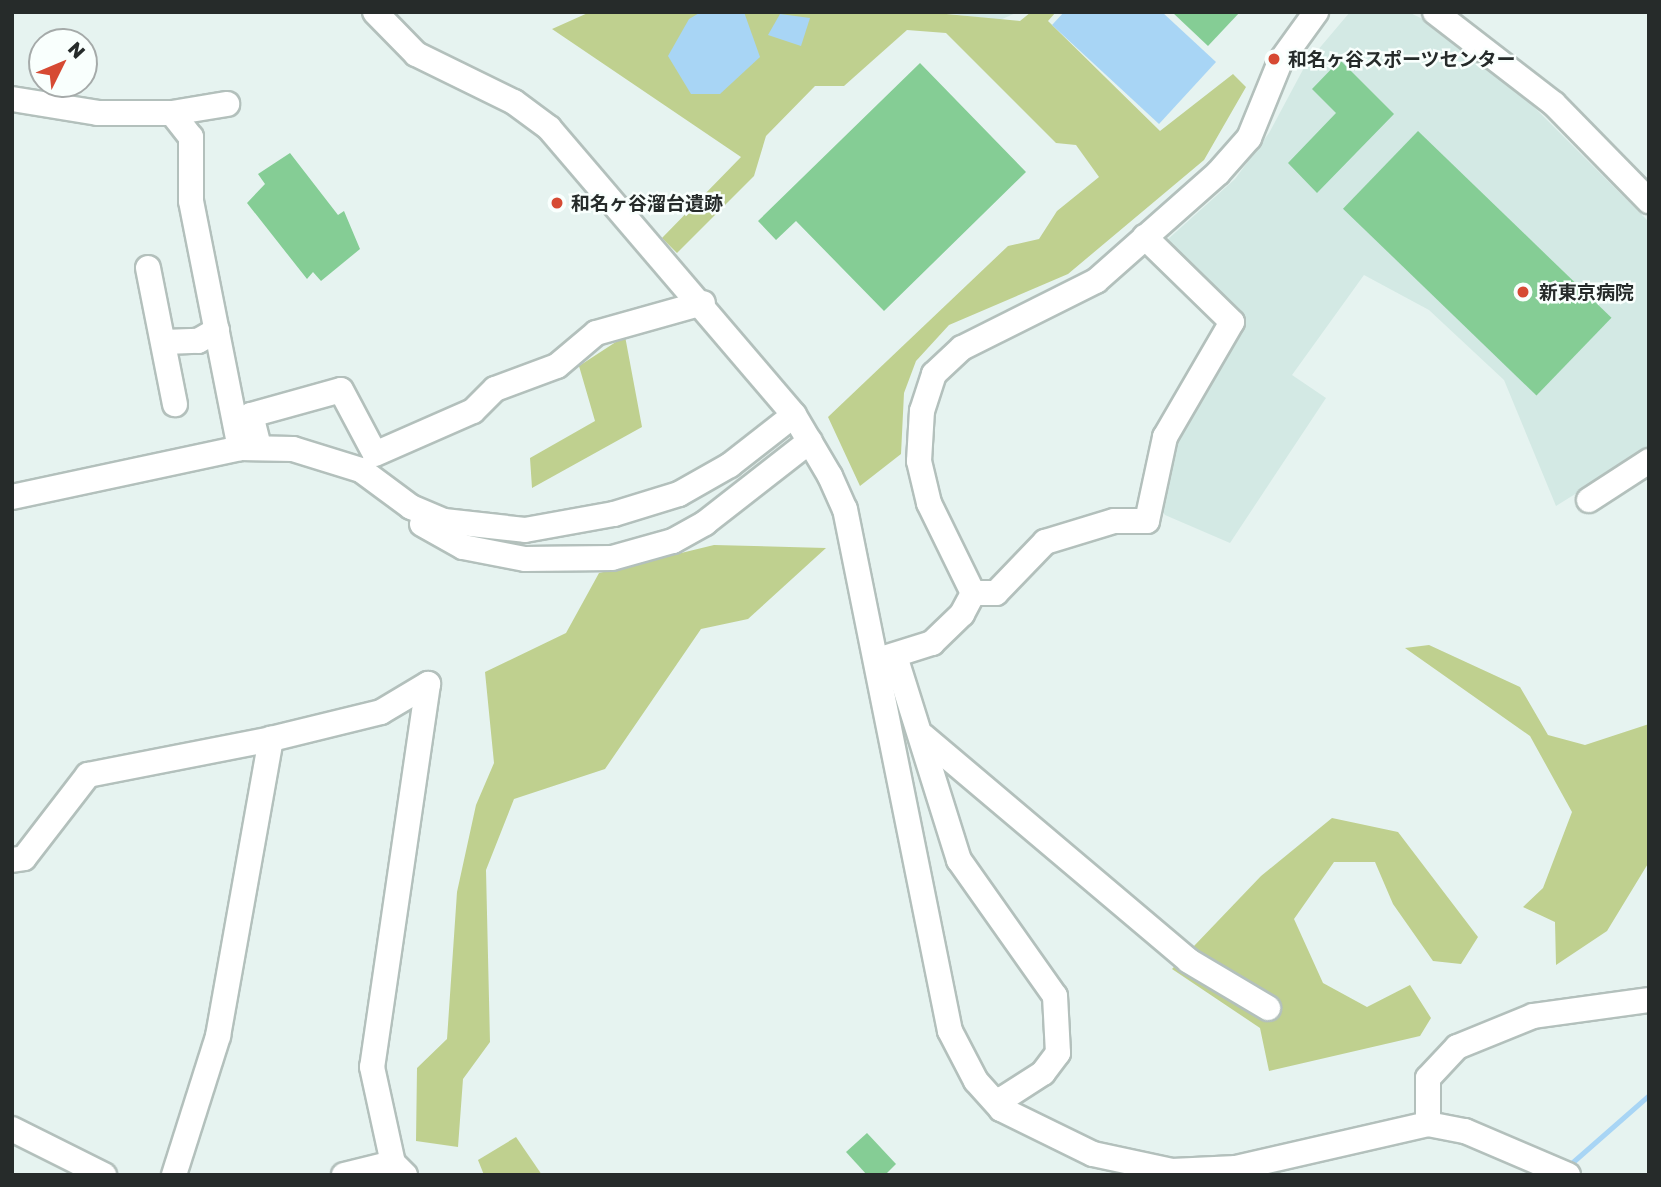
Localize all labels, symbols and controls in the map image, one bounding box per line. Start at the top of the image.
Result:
north arrow [28,28,98,98]
text: N [64,37,91,63]
place label: 和名ヶ谷スポーツセンター [1288,48,1516,70]
marker: 和名ヶ谷スポーツセンター [1266,51,1282,67]
place label: 和名ヶ谷溜台遺跡 [571,192,723,214]
marker: 和名ヶ谷溜台遺跡 [549,195,565,211]
place label: 新東京病院 [1539,281,1634,303]
marker: 新東京病院 [1513,282,1533,302]

